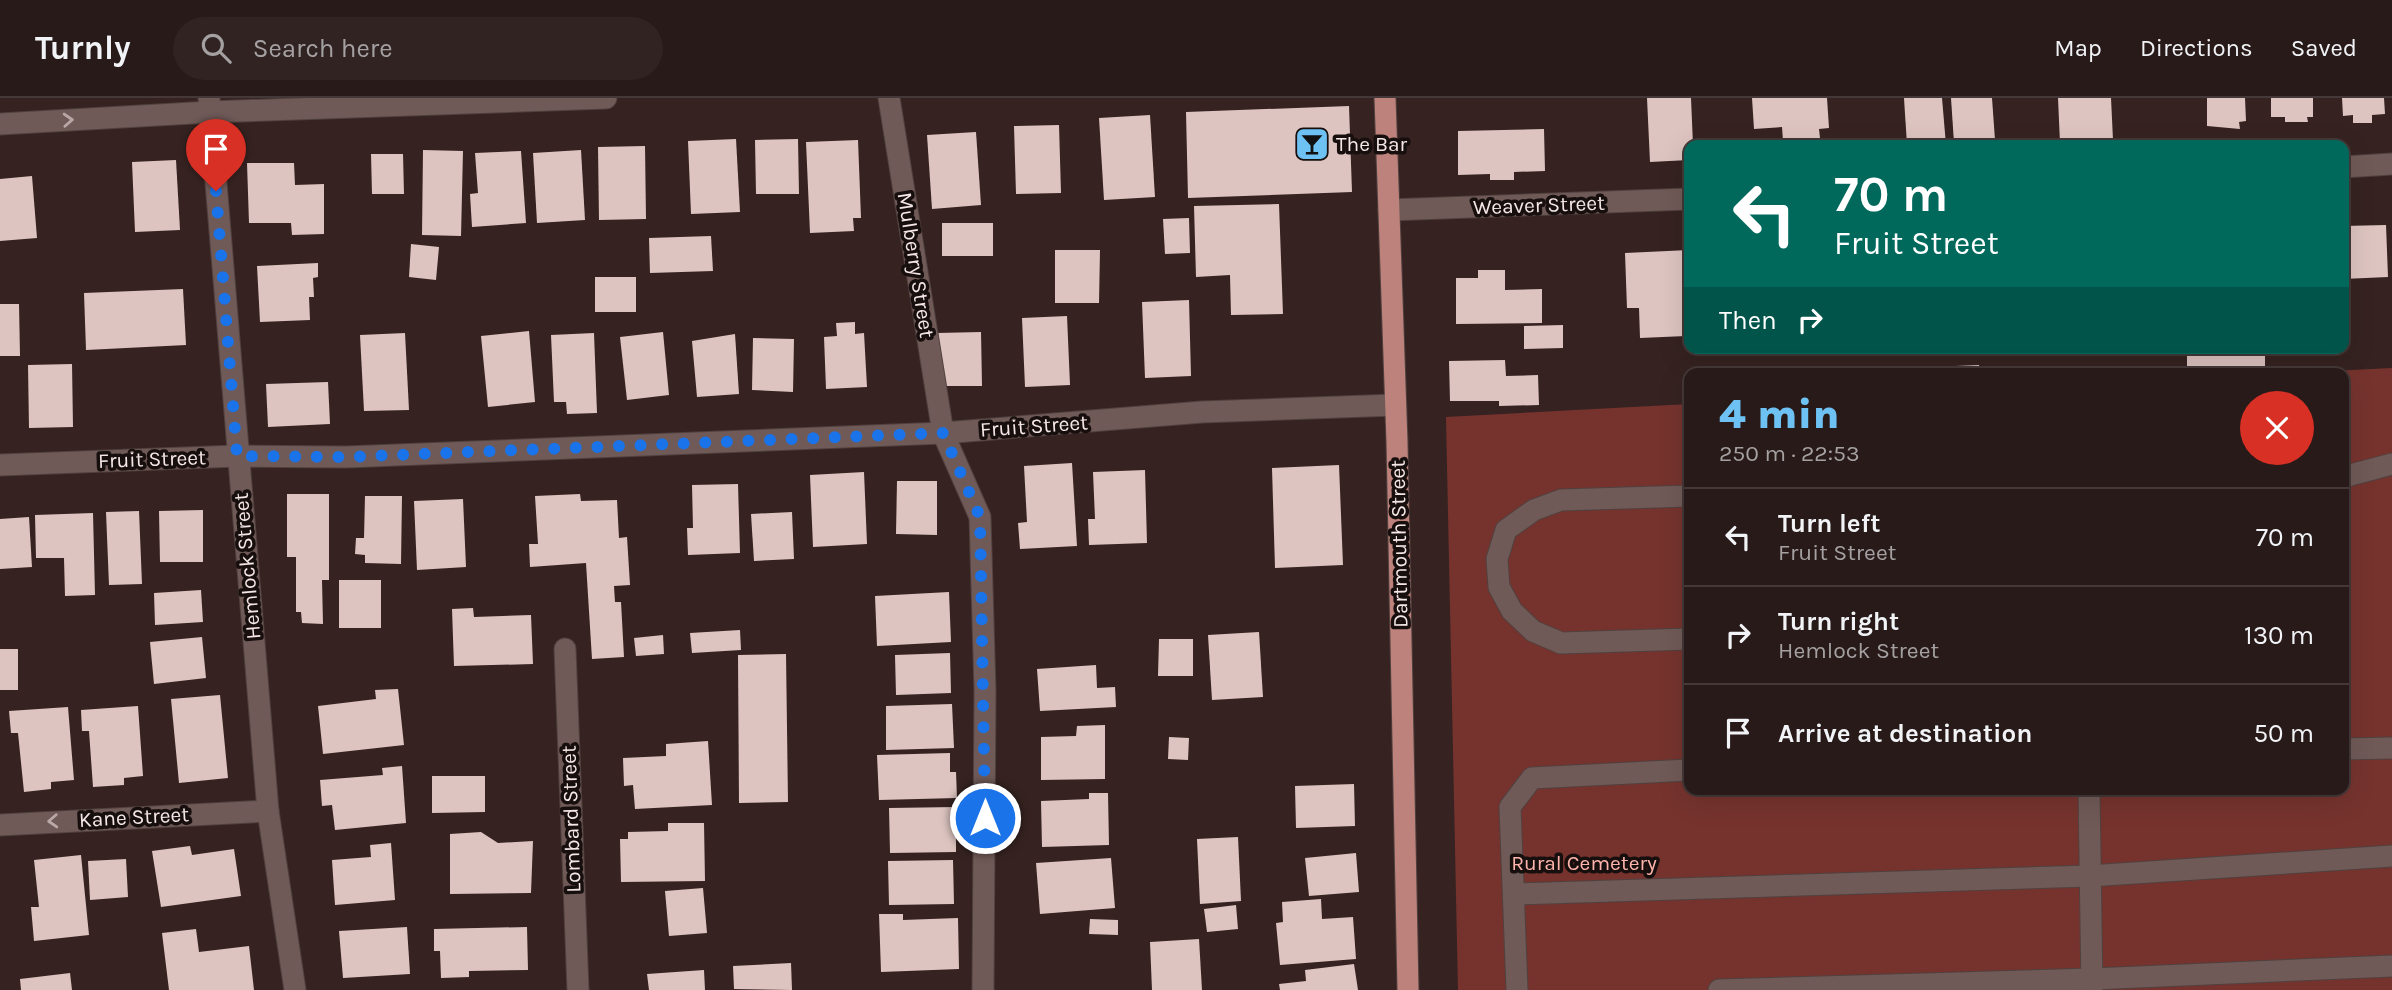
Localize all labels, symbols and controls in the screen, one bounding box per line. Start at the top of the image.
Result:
search box [173,17,663,80]
text: Turnly [35,29,131,67]
icon: search [197,29,235,67]
text: Search here [253,33,393,64]
text: Map [2054,34,2102,62]
text: Directions [2140,34,2253,62]
text: Saved [2291,34,2357,62]
one-way arrow [63,113,74,128]
pin [186,119,246,191]
bar icon: The Bar [1293,125,1331,163]
icon: arrive [197,130,235,168]
place label: The Bar [1336,132,1408,156]
text: 70 m [1834,166,1948,223]
icon: left [1719,168,1810,259]
street label: Mulberry Street [893,190,939,340]
street label: Weaver Street [1473,191,1605,219]
text: Fruit Street [1834,225,1999,262]
icon: right [1791,301,1829,339]
text: Then [1719,305,1777,336]
text: 4 min [1719,389,1840,439]
button: close [2240,391,2314,465]
street label: Fruit Street [979,410,1089,442]
text: 250 m · 22:53 [1719,440,1860,467]
street label: Fruit Street [98,445,207,473]
street label: Dartmouth Street [1386,460,1412,628]
street label: Hemlock Street [229,492,265,640]
text: Turn left [1778,508,1880,539]
icon: left [1719,518,1757,556]
text: 70 m [2256,522,2314,553]
text: Fruit Street [1778,539,1896,566]
text: Turn right [1778,606,1899,637]
icon: right [1719,616,1757,654]
text: 130 m [2244,620,2314,651]
text: Hemlock Street [1778,637,1939,664]
icon: arrive [1719,714,1757,752]
text: Arrive at destination [1778,718,2032,749]
text: 50 m [2253,718,2314,749]
street label: Lombard Street [556,745,586,893]
position arrow [948,781,1022,855]
street label: Kane Street [78,802,190,832]
one-way arrow [48,814,59,829]
park label: Rural Cemetery [1511,851,1657,875]

